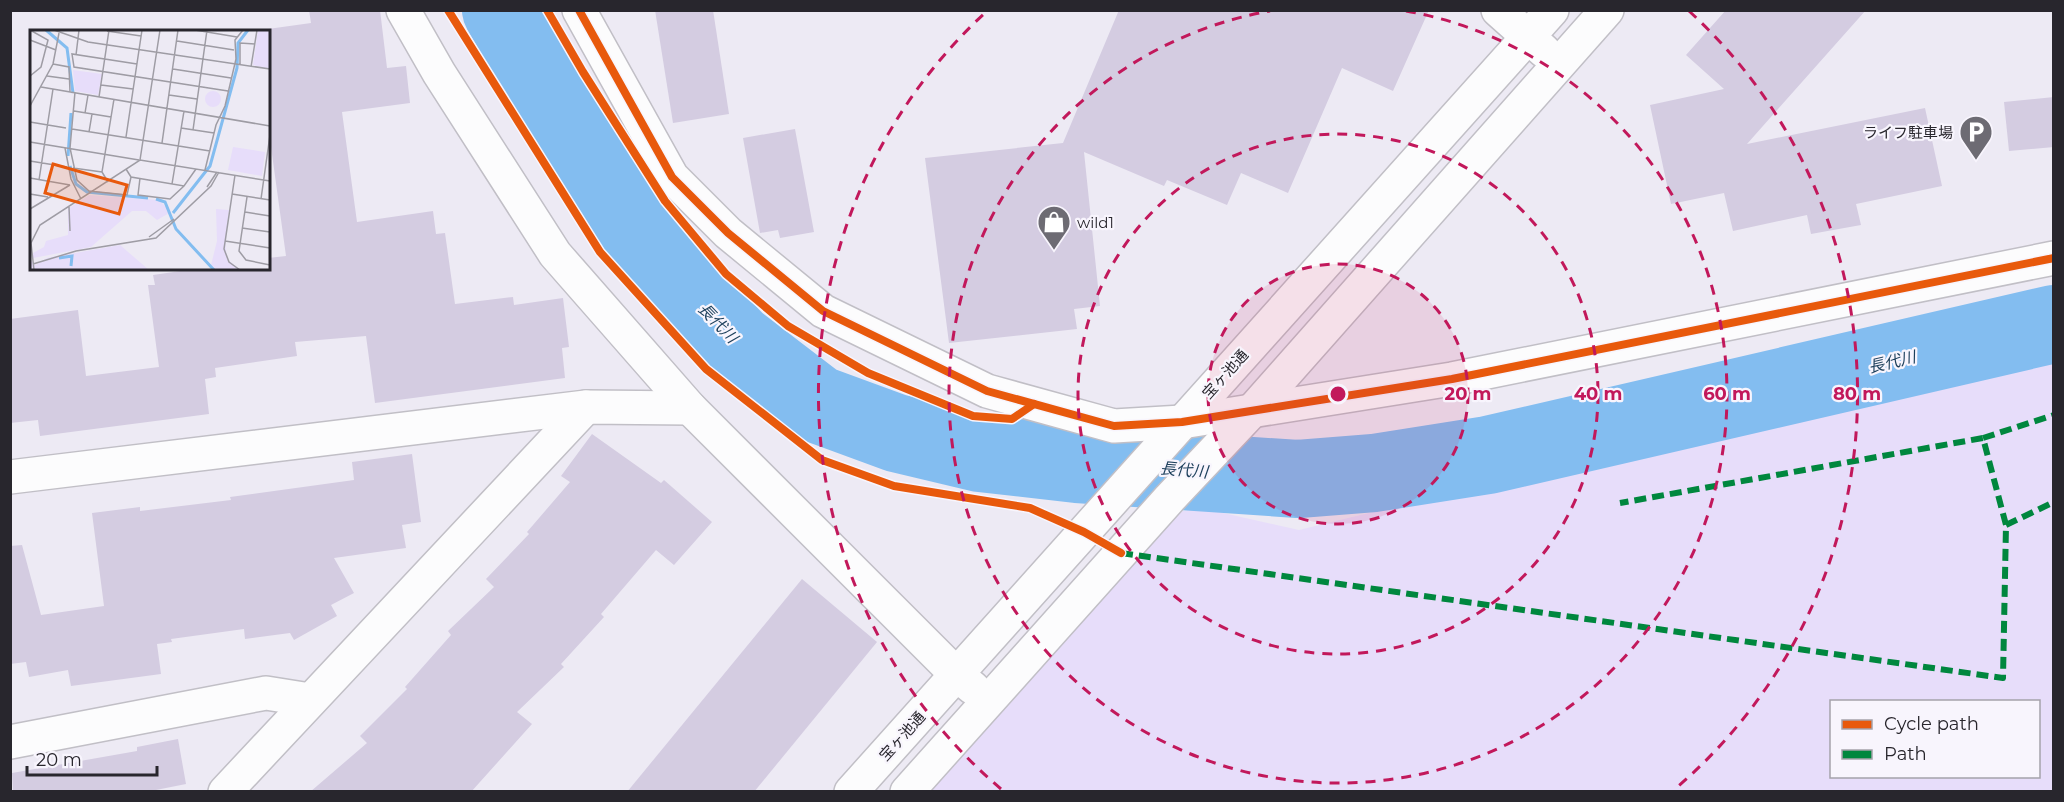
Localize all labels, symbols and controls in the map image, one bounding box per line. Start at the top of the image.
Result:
inset map [30,30,270,270]
parking icon: ライフ駐車場 [1958,114,1994,161]
place label: ライフ駐車場 [1863,123,1953,142]
shop icon: wild1 [1036,204,1072,251]
place label: wild1 [1077,213,1114,232]
water label: 長代川 [694,299,743,348]
street label: 宝ヶ池通 [1198,345,1252,403]
water label: 長代川 [1866,347,1919,377]
text: 20 m [1445,383,1491,405]
text: 40 m [1574,383,1622,405]
text: 60 m [1703,383,1751,405]
text: 80 m [1833,383,1881,405]
centre of rings [1328,384,1348,404]
water label: 長代川 [1159,458,1211,482]
legend [1830,700,2040,778]
street label: 宝ヶ池通 [875,707,929,765]
text: Cycle path [1884,713,1979,735]
scale bar [27,739,158,777]
text: Path [1884,743,1927,765]
text: 20 m [36,749,82,771]

